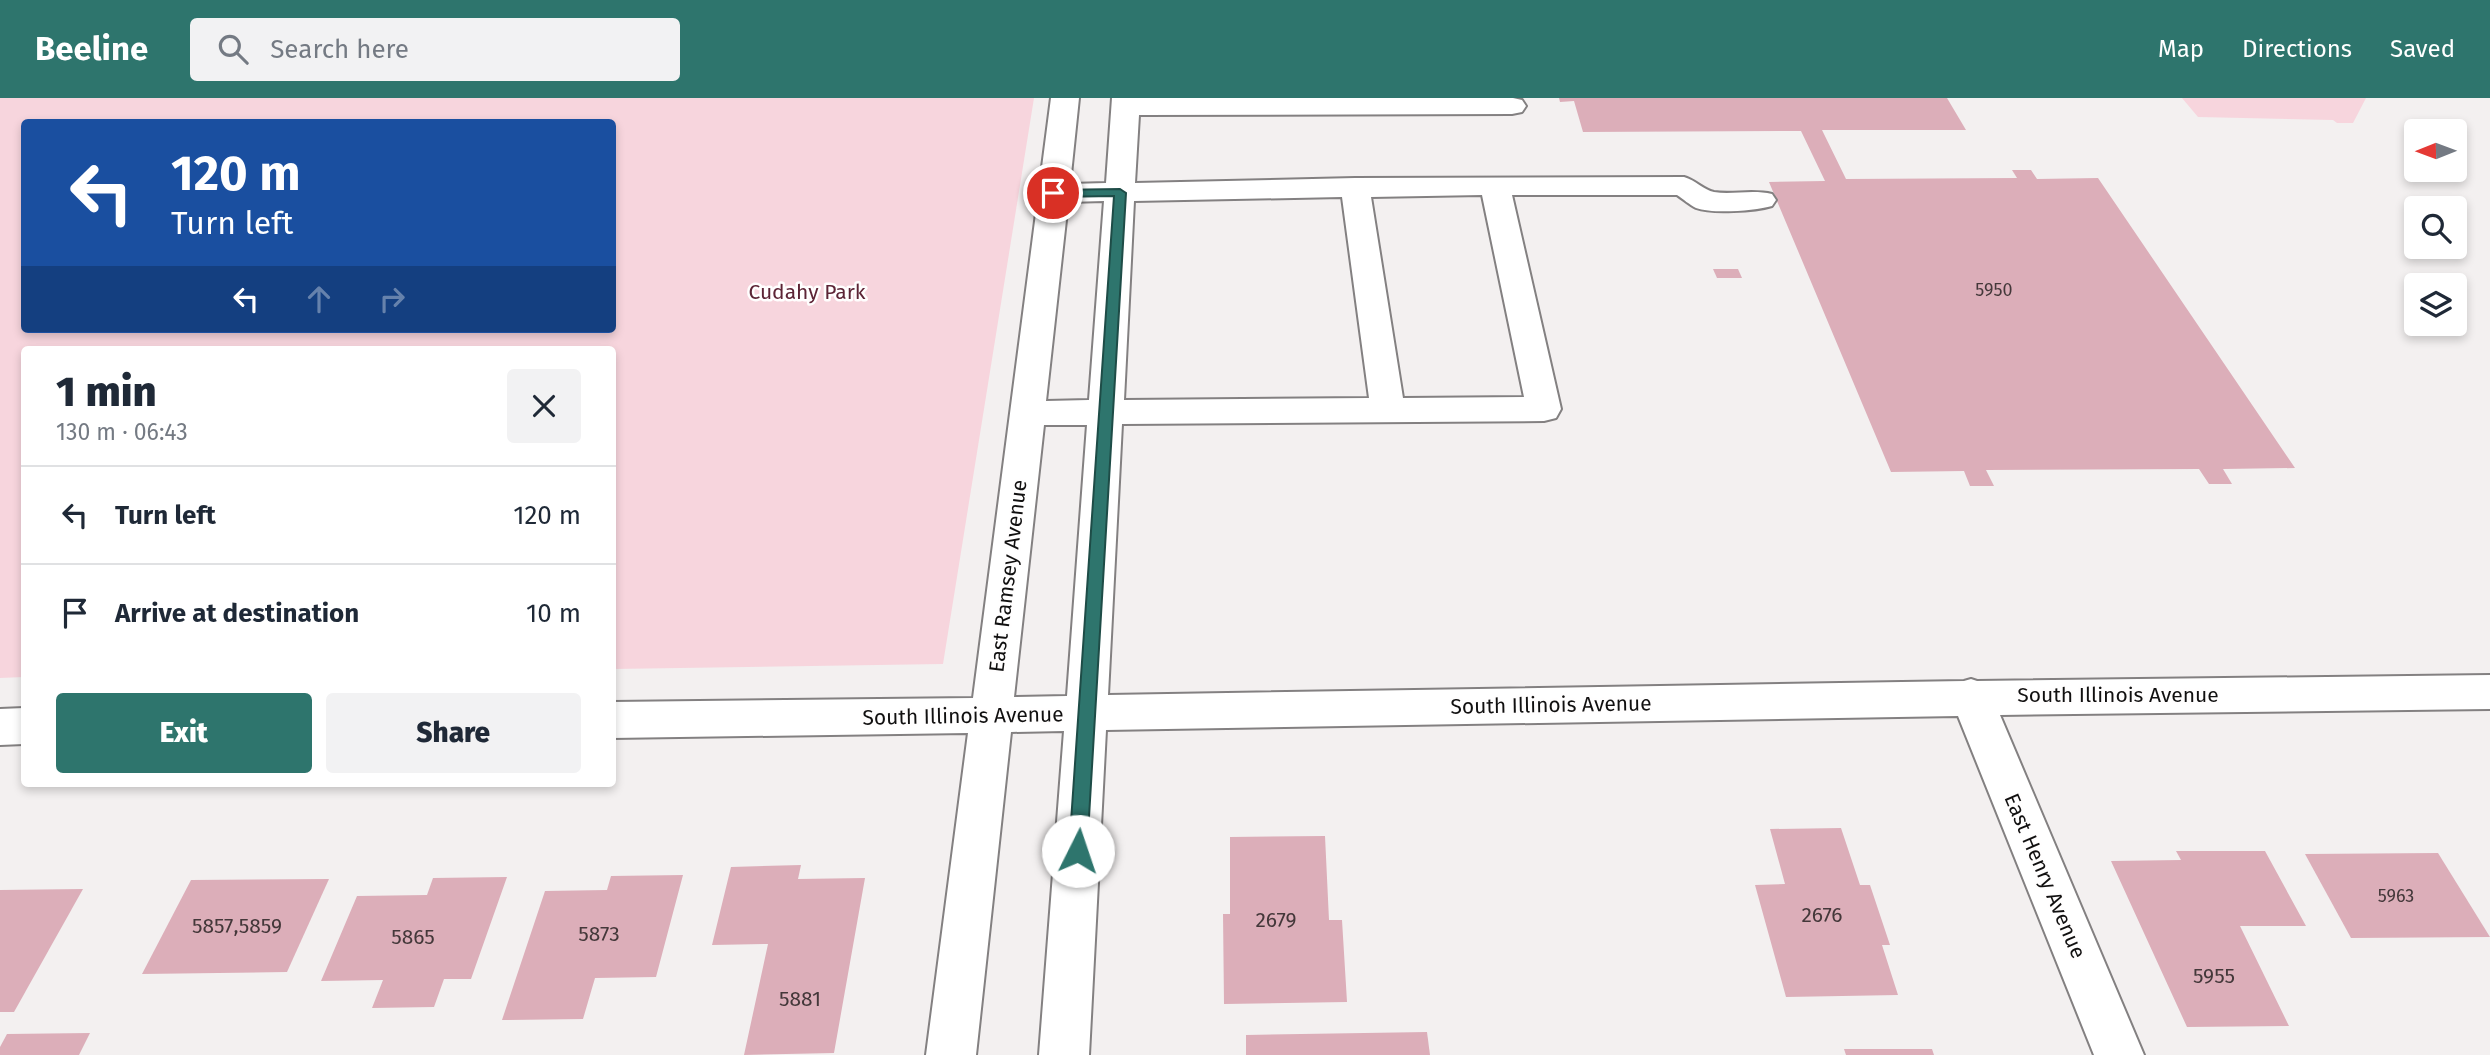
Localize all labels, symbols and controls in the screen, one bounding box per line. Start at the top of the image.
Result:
search box [190,18,680,81]
text: Beeline [35,29,148,69]
icon: search [214,30,252,68]
text: Search here [270,34,409,65]
text: Map [2158,35,2204,63]
text: Directions [2242,35,2352,63]
text: Saved [2390,35,2455,63]
north arrow [2404,119,2468,182]
map controls [2404,119,2467,336]
text: 120 m [171,144,301,203]
icon: left [56,147,147,238]
pin [1023,163,1083,223]
icon: arrive [1034,174,1072,212]
button: search [2404,196,2467,259]
text: Turn left [171,204,293,242]
button: layers [2404,273,2467,336]
park label: Cudahy Park [749,279,866,305]
house number: 5950 [1975,279,2013,301]
icon: left [227,280,265,318]
icon: ahead [300,280,338,318]
icon: right [373,280,411,318]
text: 1 min [56,367,157,417]
button: close [507,369,581,443]
text: 130 m · 06:43 [56,418,188,446]
street label: East Ramsey Avenue [983,478,1033,674]
icon: left [56,496,94,534]
text: Turn left [115,500,216,531]
text: 120 m [513,500,581,531]
icon: arrive [56,594,94,632]
text: Arrive at destination [115,598,359,629]
text: 10 m [526,598,581,629]
street label: South Illinois Avenue [2017,682,2219,708]
street label: South Illinois Avenue [1450,690,1652,720]
button: Exit [56,693,312,773]
button: Share [326,693,581,773]
street label: South Illinois Avenue [862,701,1064,731]
street label: East Henry Avenue [1998,790,2092,962]
position arrow [1041,814,1115,888]
house number: 5963 [2378,885,2414,907]
house number: 2676 [1801,902,1843,928]
house number: 2679 [1255,907,1297,933]
house number: 5857,5859 [192,913,282,939]
house number: 5873 [578,921,620,947]
house number: 5865 [391,924,435,950]
house number: 5955 [2193,963,2235,989]
house number: 5881 [779,986,821,1012]

